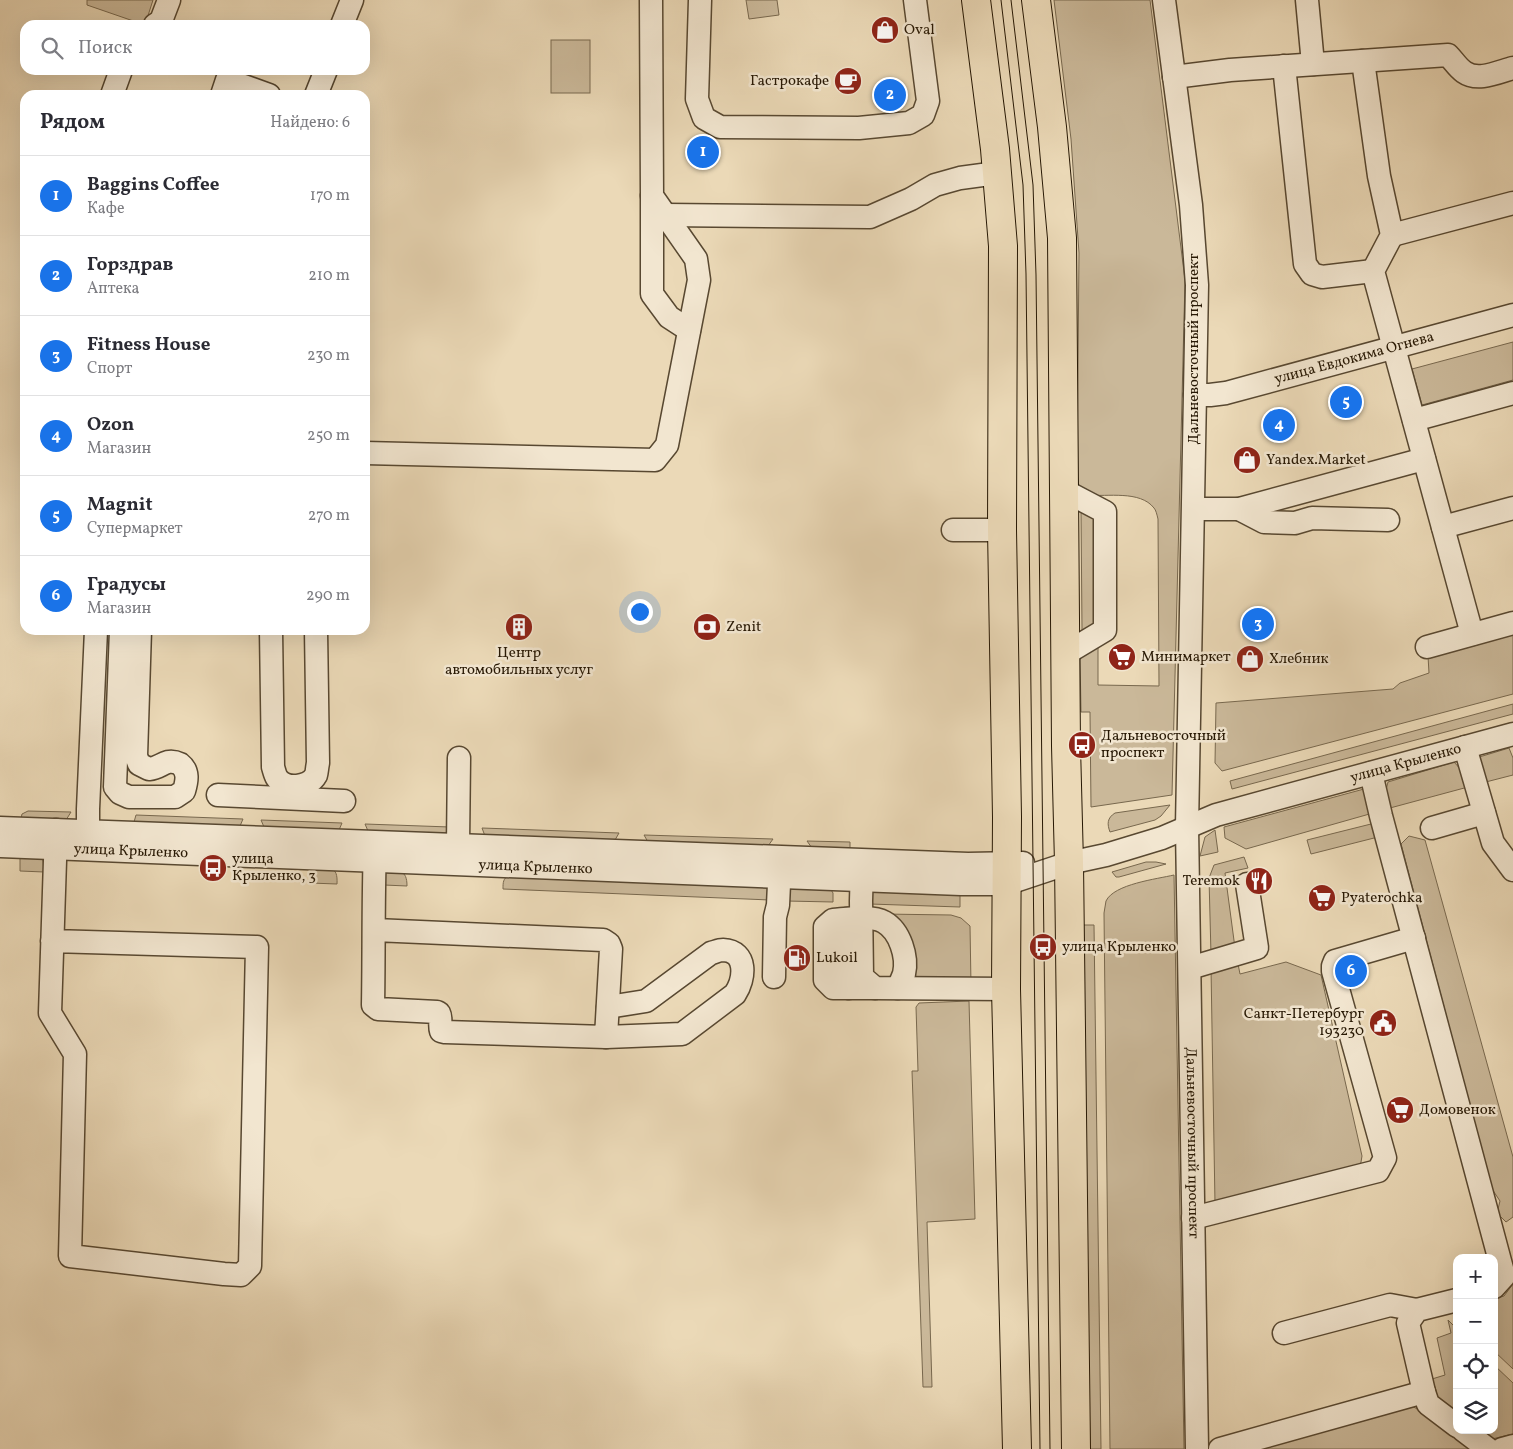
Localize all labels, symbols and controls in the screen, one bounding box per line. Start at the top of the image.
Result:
shop icon: Oval [870,15,900,45]
search box [20,20,370,75]
place label: Oval [904,20,935,41]
icon: search [38,34,66,62]
text: Поиск [78,35,132,61]
cafe icon: Гастрокафе [833,66,863,96]
place label: Гастрокафе [750,71,829,92]
pin: 2 [874,76,906,114]
text: Рядом [40,108,105,137]
text: Найдено: 6 [270,112,350,134]
pin: 1 [687,133,719,171]
text: Baggins Coffee [87,172,219,198]
text: 1 [53,185,59,207]
text: 170 m [310,185,350,207]
text: Кафе [87,198,125,220]
text: Горздрав [87,252,174,278]
street label: Дальневосточный проспект [1184,253,1205,445]
text: 2 [52,265,60,287]
text: 210 m [308,265,350,287]
text: Аптека [87,278,140,300]
street label: улица Евдокима Огнева [1272,326,1436,390]
text: Fitness House [87,332,210,358]
text: 3 [52,345,60,367]
text: 230 m [307,345,350,367]
text: Спорт [87,358,132,380]
pin: 5 [1330,383,1362,421]
pin: 4 [1263,406,1295,444]
text: Ozon [87,412,134,438]
text: 4 [51,425,61,447]
text: 250 m [307,425,350,447]
text: Магазин [87,438,151,460]
shop icon: Yandex.Market [1232,445,1262,475]
place label: Yandex.Market [1266,450,1366,471]
text: Magnit [87,492,153,518]
text: 5 [52,505,60,527]
text: 270 m [308,505,350,527]
text: Супермаркет [87,518,183,540]
text: Градусы [87,572,166,598]
text: 6 [52,585,60,607]
text: 290 m [306,585,350,607]
text: Магазин [87,598,151,620]
your location [627,599,653,625]
pin: 3 [1242,605,1274,643]
building icon: Центр автомобильных услуг [504,612,534,642]
bank icon: Zenit [692,612,722,642]
place label: Zenit [726,617,761,638]
supermarket icon: Минимаркет [1107,642,1137,672]
place label: Центр автомобильных услуг [445,643,593,681]
shop icon: Хлебник [1235,644,1265,674]
place label: Минимаркет [1141,647,1231,668]
place label: Хлебник [1269,649,1329,670]
place label: Дальневосточный проспект [1101,726,1226,764]
bus stop icon: Дальневосточный проспект [1067,730,1097,760]
street label: улица Крыленко [1348,738,1464,788]
street label: улица Крыленко [73,838,189,864]
place label: улица Крыленко, 3 [232,849,316,887]
bus stop icon: улица Крыленко, 3 [198,853,228,883]
street label: улица Крыленко [478,854,593,880]
restaurant icon: Teremok [1244,866,1274,896]
place label: Teremok [1182,871,1240,892]
supermarket icon: Pyaterochka [1307,883,1337,913]
place label: Pyaterochka [1341,888,1422,909]
bus stop icon: улица Крыленко [1028,932,1058,962]
place label: улица Крыленко [1062,937,1176,958]
fuel station icon: Lukoil [782,943,812,973]
place label: Lukoil [816,948,858,969]
pin: 6 [1335,952,1367,990]
place label: Санкт-Петербург 193230 [1244,1004,1364,1042]
public building icon: Санкт-Петербург 193230 [1368,1008,1398,1038]
street label: Дальневосточный проспект [1180,1047,1204,1239]
supermarket icon: Домовенок [1385,1095,1415,1125]
place label: Домовенок [1419,1100,1496,1121]
map controls [1453,1254,1498,1434]
button: + [1453,1254,1498,1299]
button: − [1453,1299,1498,1344]
button: locate [1453,1344,1498,1389]
button: layers [1453,1389,1498,1434]

